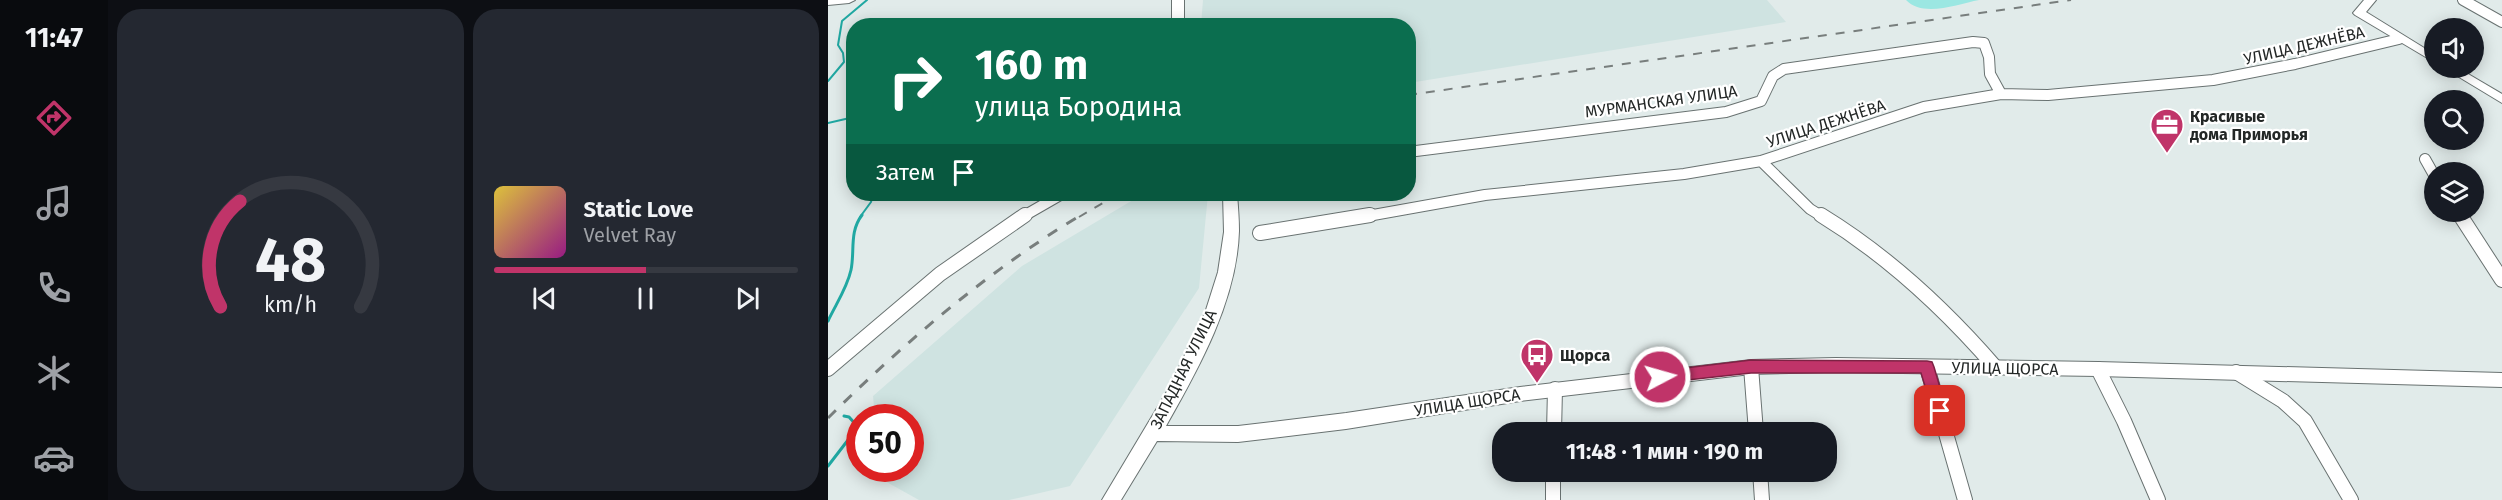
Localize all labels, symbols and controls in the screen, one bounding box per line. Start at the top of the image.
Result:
map controls [2424,18,2484,222]
button: sound [2424,18,2484,78]
text: 11:47 [25,22,83,54]
street label: УЛИЦА ДЕЖНЁВА [2242,22,2367,69]
text: 160 m [975,40,1088,90]
icon: right [876,42,954,120]
street label: МУРМАНСКАЯ УЛИЦА [1584,81,1739,122]
button: search [2424,90,2484,150]
text: улица Бородина [975,91,1182,123]
street label: УЛИЦА ДЕЖНЁВА [1764,95,1889,152]
icon: directions [33,97,75,139]
office icon: Красивые дома Приморья [2149,107,2185,154]
place label: Красивые дома Приморья [2190,107,2308,144]
icon: arrive [947,156,980,189]
text: Затем [876,159,935,186]
button: layers [2424,162,2484,222]
icon: music [33,182,75,224]
text: Static Love [584,196,693,223]
text: 48 [254,223,326,298]
text: Velvet Ray [584,223,676,247]
icon: phone [33,267,75,309]
icon: previous [528,282,561,315]
icon: pause [629,282,662,315]
icon: next [731,282,764,315]
text: km/h [264,292,317,318]
street label: ЗАПАДНАЯ УЛИЦА [1146,306,1221,432]
bus stop icon: Щорса [1519,337,1555,384]
position arrow [1628,345,1692,409]
place label: Щорса [1560,346,1610,365]
icon: climate [33,352,75,394]
street label: УЛИЦА ЩОРСА [1951,358,2059,379]
street label: УЛИЦА ЩОРСА [1413,385,1522,420]
pin [1914,385,1965,436]
icon: arrive [1923,394,1956,427]
speed limit sign: 50 [846,404,924,482]
icon: car [33,437,75,479]
text: 11:48 · 1 мин · 190 m [1566,438,1763,465]

